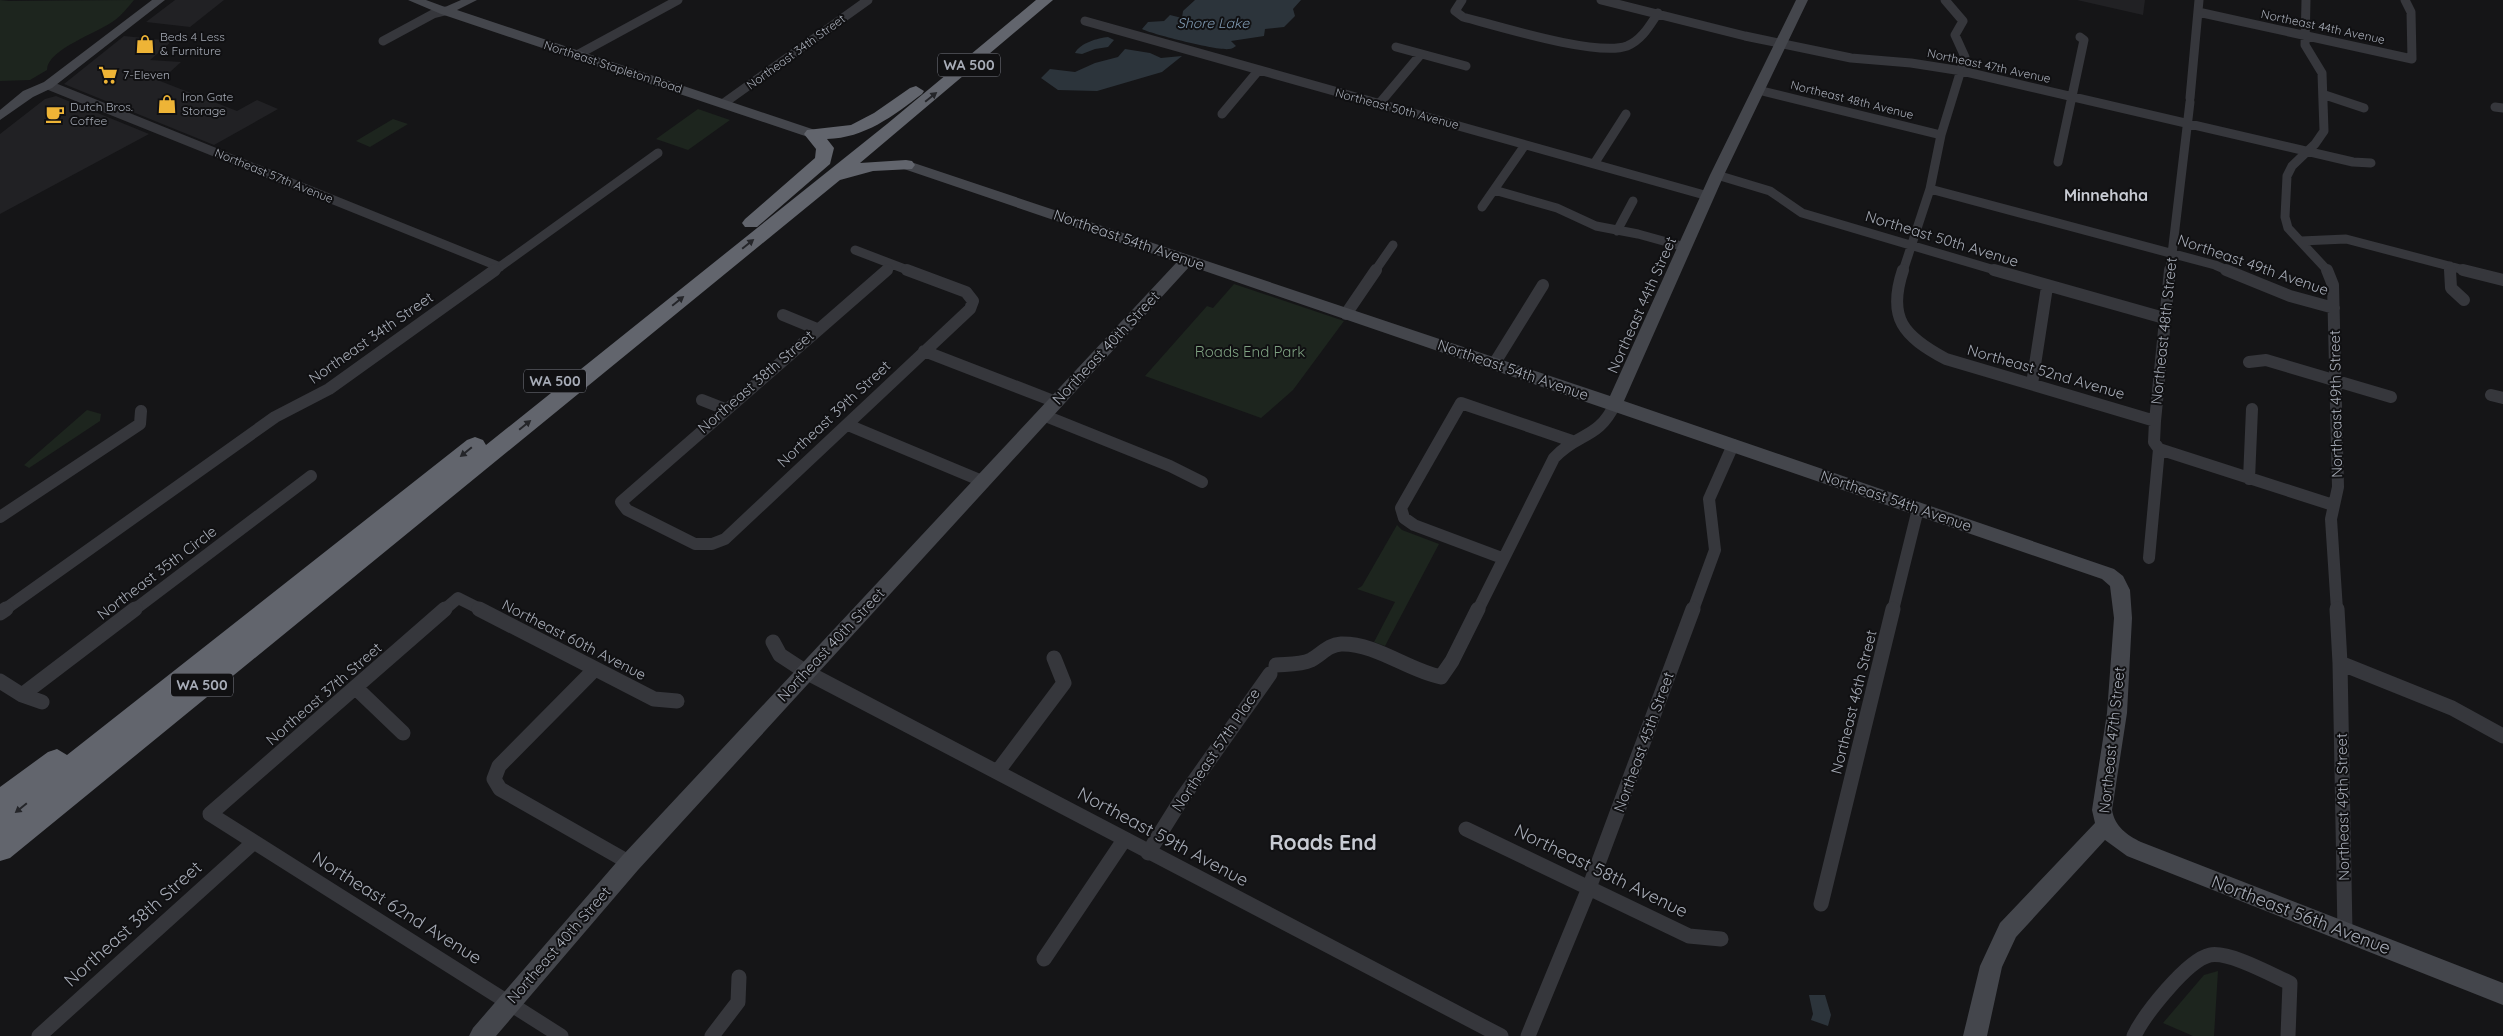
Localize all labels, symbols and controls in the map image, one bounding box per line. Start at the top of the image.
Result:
street label: Northeast 44th Avenue [2260,6,2387,47]
street label: Northeast 34th Street [744,11,848,92]
water label: Shore Lake [1177,14,1250,32]
place label: Beds 4 Less & Furniture [160,29,225,58]
shop icon: Beds 4 Less & Furniture [134,33,156,55]
street label: Northeast Stapleton Road [542,37,684,96]
street label: Northeast 47th Avenue [1926,45,2052,86]
road number: WA 500 [938,54,1000,76]
supermarket icon: 7-Eleven [97,64,119,86]
place label: 7-Eleven [123,67,170,82]
street label: Northeast 48th Avenue [1789,77,1916,122]
street label: Northeast 50th Avenue [1334,85,1461,132]
place label: Iron Gate Storage [182,89,234,118]
one-way arrow [924,91,936,103]
shop icon: Iron Gate Storage [156,93,178,115]
place label: Dutch Bros. Coffee [70,99,133,128]
cafe icon: Dutch Bros. Coffee [44,103,66,125]
street label: Northeast 57th Avenue [213,145,336,206]
district label: Minnehaha [2064,185,2148,205]
street label: Northeast 54th Avenue [1051,205,1207,274]
street label: Northeast 50th Avenue [1863,206,2021,271]
street label: Northeast 49th Avenue [2175,230,2331,299]
street label: Northeast 44th Street [1603,233,1680,376]
one-way arrow [741,239,754,250]
street label: Northeast 48th Street [2146,256,2181,405]
street label: Northeast 34th Street [305,287,437,388]
street label: Northeast 40th Street [1048,287,1163,409]
one-way arrow [672,295,685,306]
street label: Northeast 38th Street [694,326,818,437]
street label: Northeast 49th Street [2325,330,2346,478]
street label: Northeast 54th Avenue [1435,335,1591,404]
street label: Northeast 52nd Avenue [1965,340,2127,403]
park label: Roads End Park [1195,342,1305,361]
street label: Northeast 39th Street [773,356,894,471]
road number: WA 500 [524,370,586,392]
one-way arrow [518,419,531,430]
one-way arrow [459,447,472,458]
street label: Northeast 54th Avenue [1818,466,1974,535]
street label: Northeast 35th Circle [93,521,220,624]
street label: Northeast 40th Street [773,584,888,706]
street label: Northeast 60th Avenue [499,595,649,684]
street label: Northeast 46th Street [1826,628,1881,776]
street label: Northeast 37th Street [262,638,386,749]
street label: Northeast 47th Street [2094,666,2129,814]
street label: Northeast 45th Street [1609,669,1678,815]
road number: WA 500 [171,674,233,696]
street label: Northeast 57th Place [1167,685,1264,815]
street label: Northeast 49th Street [2332,733,2353,881]
street label: Northeast 59th Avenue [1074,782,1253,891]
one-way arrow [14,802,27,813]
street label: Northeast 58th Avenue [1511,819,1692,923]
district label: Roads End [1269,829,1377,855]
street label: Northeast 62nd Avenue [308,846,486,969]
street label: Northeast 38th Street [59,856,206,992]
street label: Northeast 56th Avenue [2208,870,2394,959]
street label: Northeast 40th Street [503,882,615,1007]

